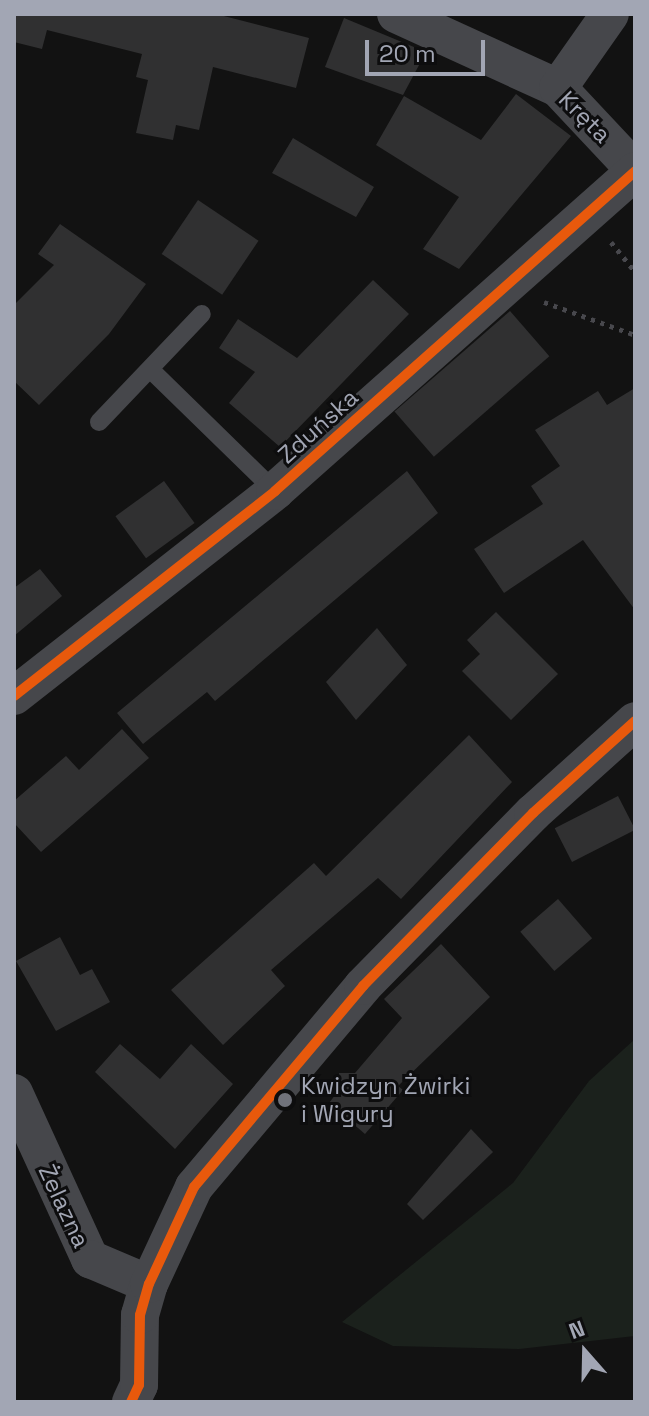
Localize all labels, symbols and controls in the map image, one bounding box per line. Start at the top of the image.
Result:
scale bar [369,24,489,74]
text: 20 m [379,38,436,69]
street label: Kręta [553,85,617,149]
street label: Zduńska [272,383,364,469]
place label: Kwidzyn Żwirki i Wigury [301,1072,470,1128]
marker: Kwidzyn Żwirki i Wigury [276,1091,294,1109]
street label: Żelazna [32,1160,96,1252]
north arrow [545,1312,625,1392]
text: N [565,1314,589,1345]

